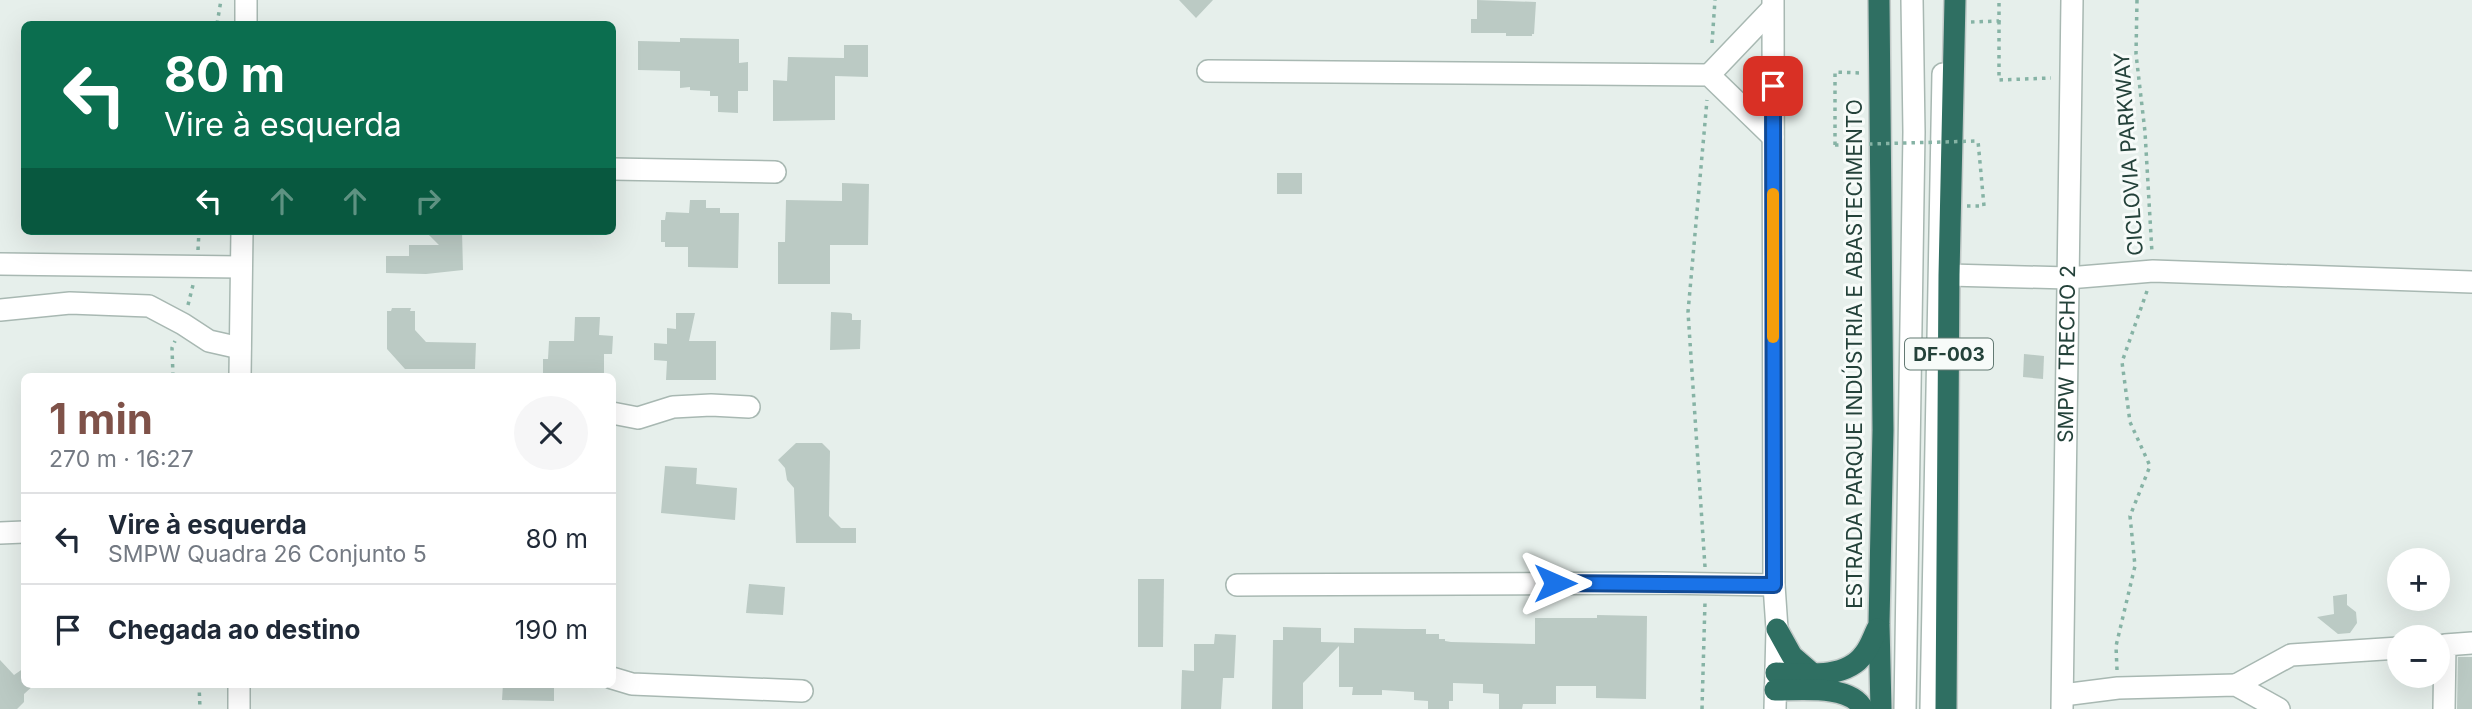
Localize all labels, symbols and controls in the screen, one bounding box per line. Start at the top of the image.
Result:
text: 80 m [164,45,285,104]
icon: left [49,49,140,140]
street label: CICLOVIA PARKWAY [2109,51,2148,257]
pin [1743,56,1803,116]
icon: arrive [1754,67,1792,105]
street label: ESTRADA PARQUE INDÚSTRIA E ABASTECIMENTO [1841,99,1867,609]
text: Vire à esquerda [164,105,402,144]
icon: left [190,182,228,220]
icon: ahead [263,182,301,220]
icon: ahead [336,182,374,220]
icon: right [409,182,447,220]
street label: SMPW TRECHO 2 [2053,265,2080,443]
road number: DF-003 [1905,338,1993,370]
text: 1 min [49,393,153,444]
button: close [514,396,588,470]
text: 270 m · 16:27 [49,445,194,473]
text: Vire à esquerda [108,509,307,540]
icon: left [49,520,87,558]
text: 80 m [525,523,588,554]
text: SMPW Quadra 26 Conjunto 5 [108,540,427,568]
position arrow [1518,546,1592,620]
map controls [2387,548,2450,688]
button: + [2387,548,2450,611]
icon: arrive [49,611,87,649]
text: Chegada ao destino [108,614,360,645]
text: 190 m [515,614,588,645]
button: − [2387,625,2450,688]

